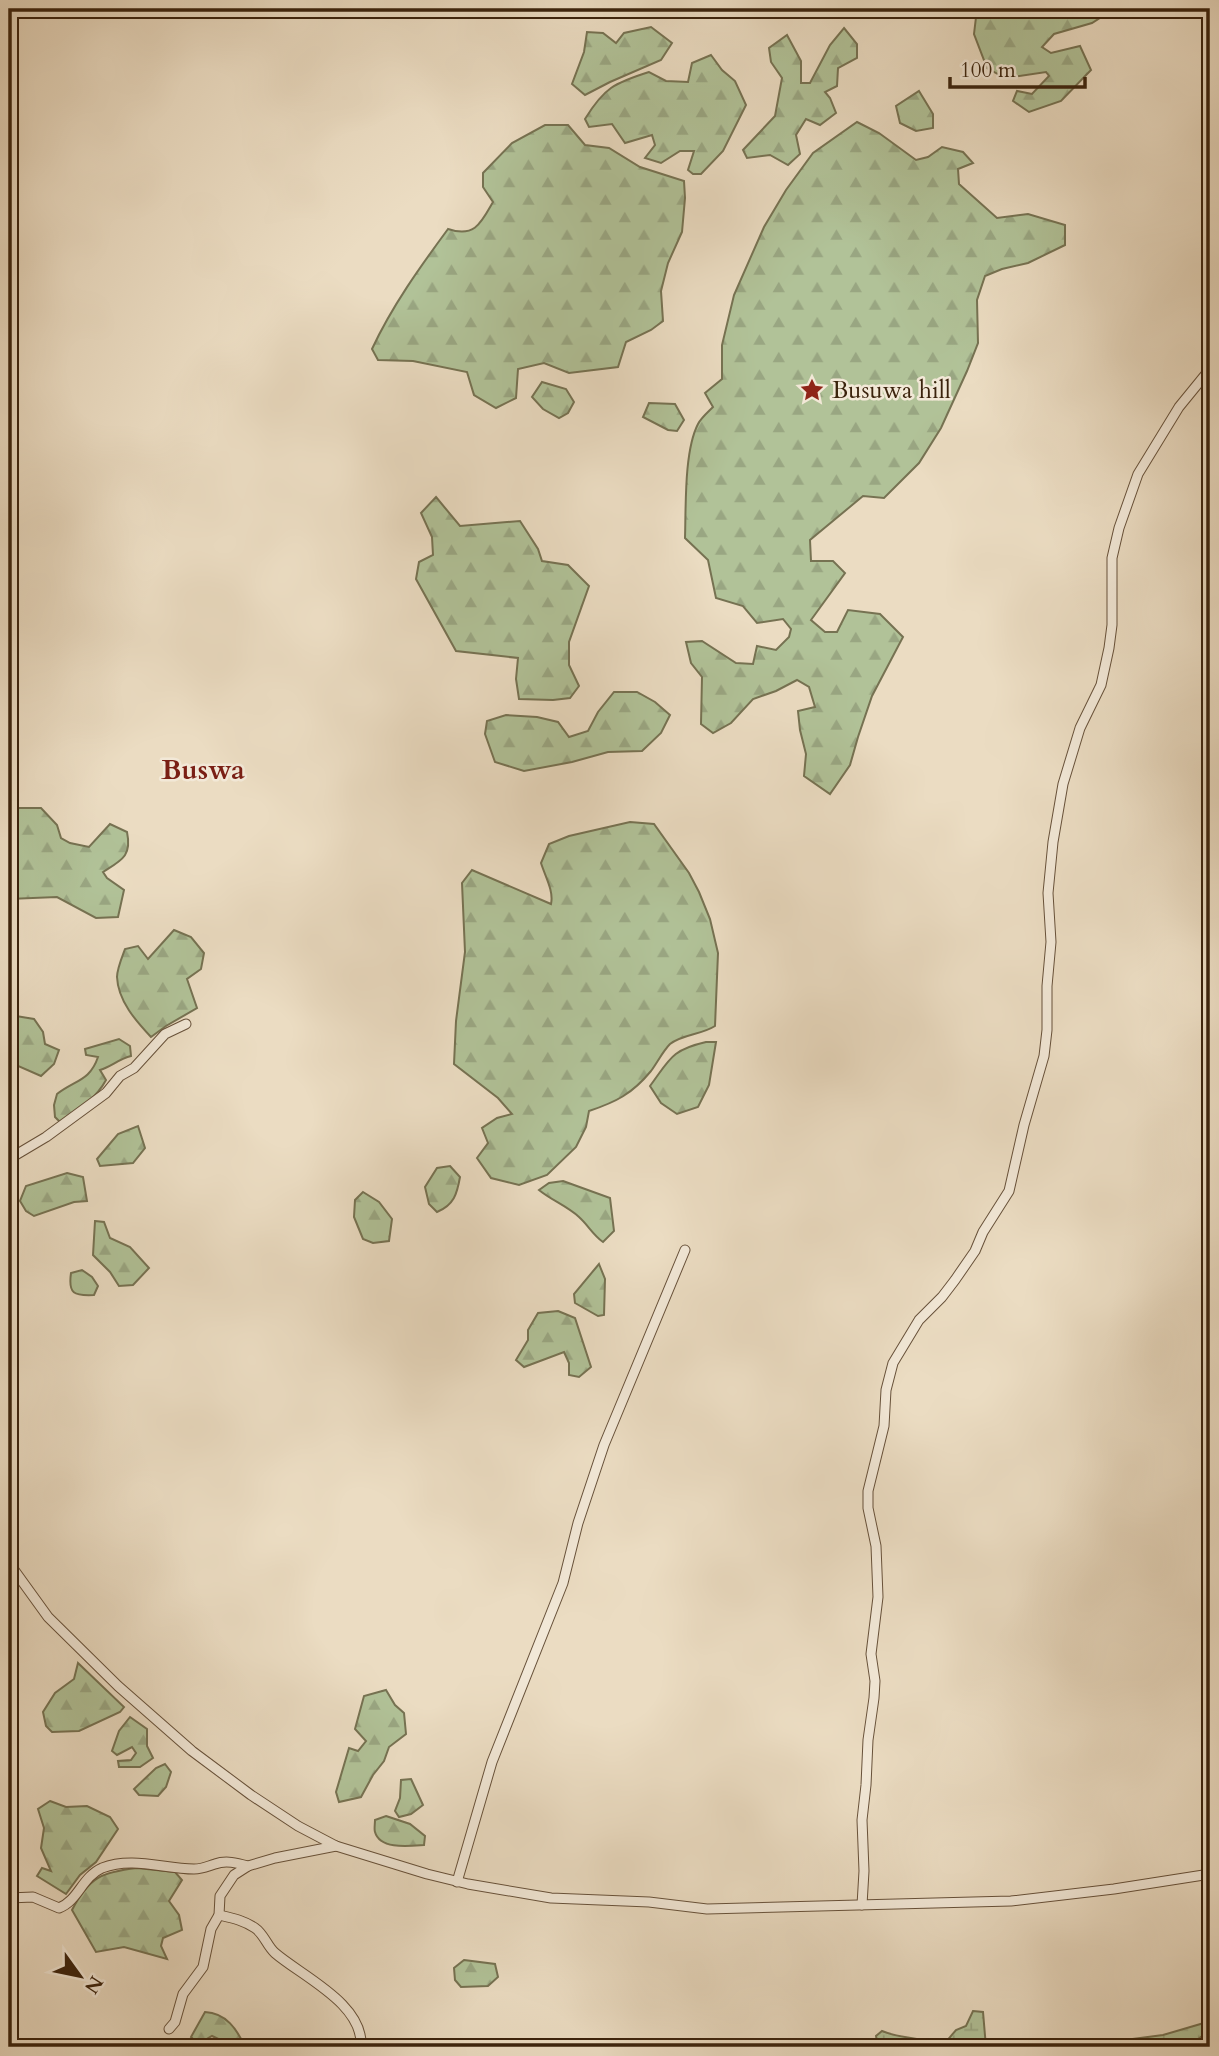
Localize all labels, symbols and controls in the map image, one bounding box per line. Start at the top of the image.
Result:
scale bar [950,46,1084,90]
text: 100 m [960,56,1016,85]
place label: Busuwa hill [832,374,951,407]
place icon: Busuwa hill [798,376,826,404]
district label: Buswa [161,751,245,789]
north arrow [46,1940,116,2010]
text: N [78,1971,109,1999]

